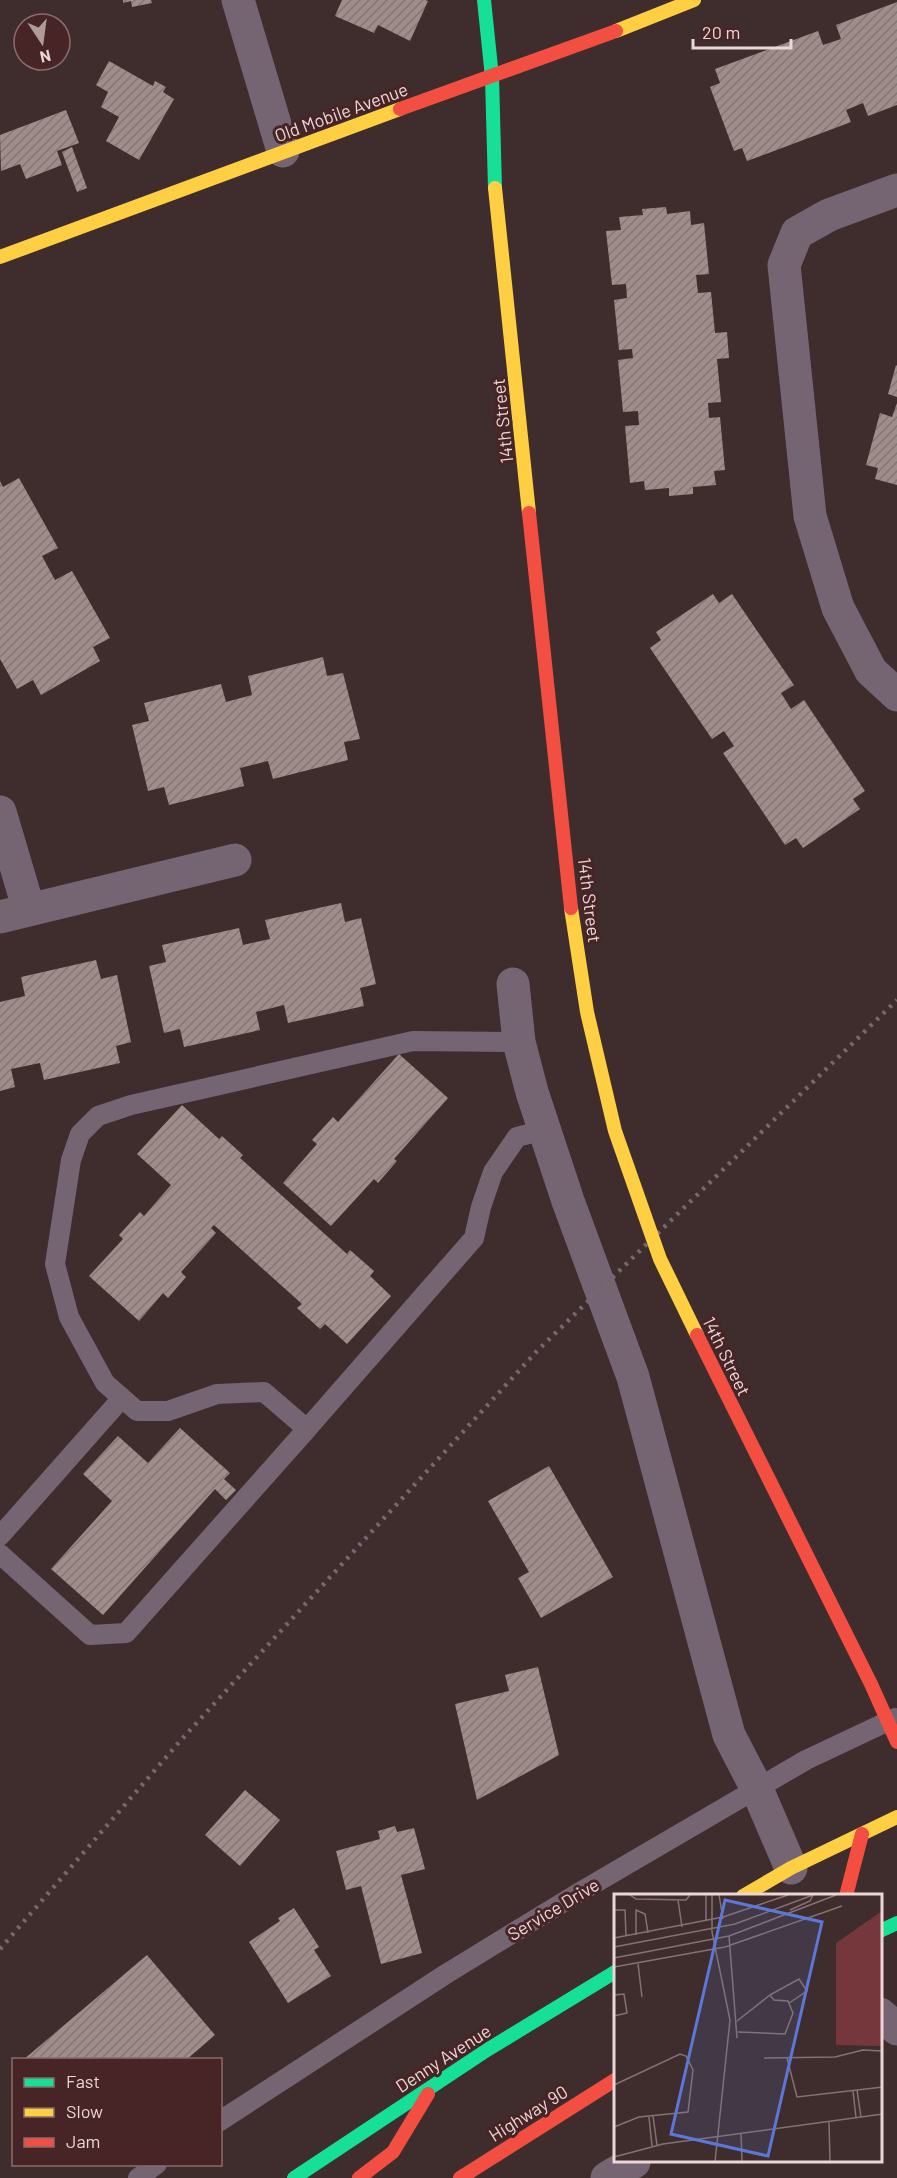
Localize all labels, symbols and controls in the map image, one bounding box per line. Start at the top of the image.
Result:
north arrow [12,12,72,72]
scale bar [693,12,790,50]
text: 20 m [702,21,740,43]
text: N [38,47,53,68]
street label: Old Mobile Avenue [271,78,411,146]
street label: 14th Street [487,377,517,465]
street label: 14th Street [574,856,606,944]
street label: 14th Street [698,1313,756,1399]
street label: Service Drive [503,1873,603,1945]
inset map [614,1894,882,2163]
street label: Denny Avenue [391,2019,495,2097]
legend [12,2058,222,2166]
text: Fast [66,2070,100,2092]
street label: Highway 90 [484,2080,572,2146]
text: Slow [66,2100,103,2122]
text: Jam [66,2130,100,2152]

